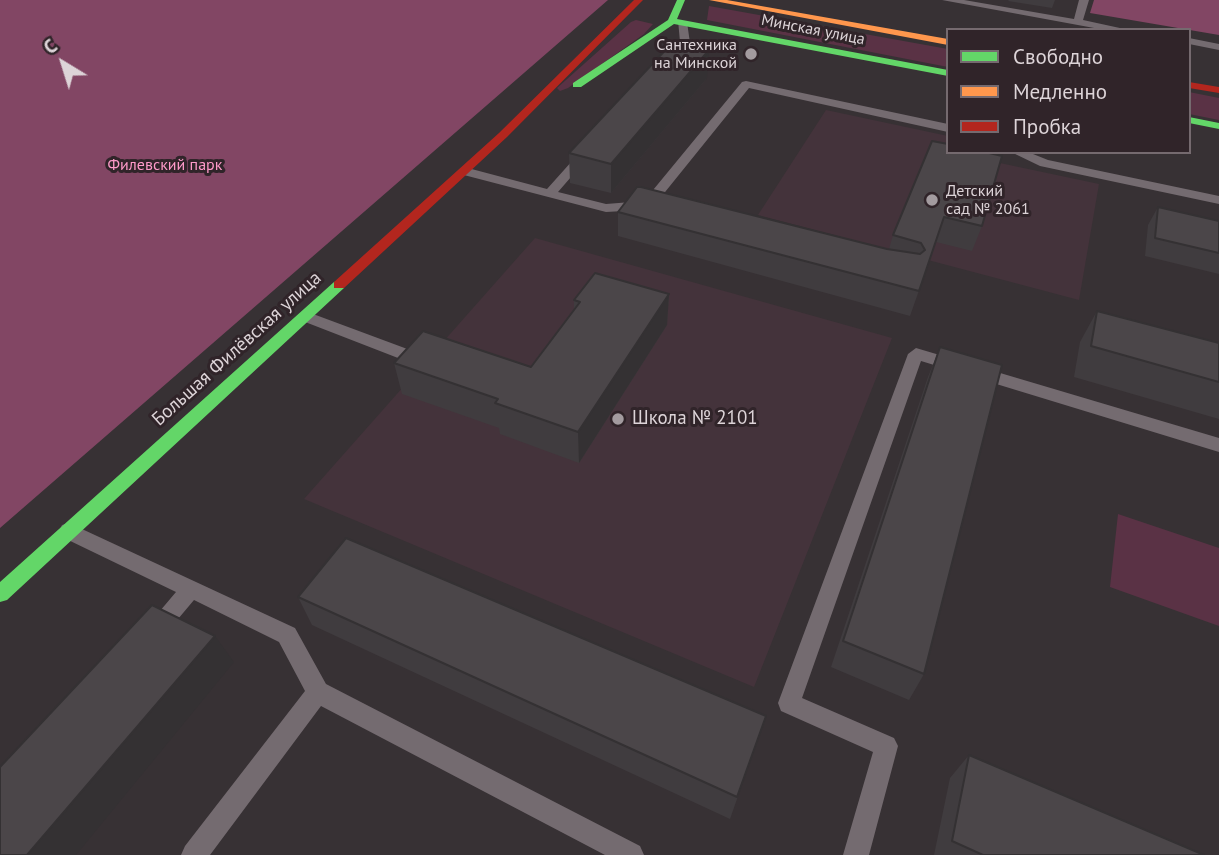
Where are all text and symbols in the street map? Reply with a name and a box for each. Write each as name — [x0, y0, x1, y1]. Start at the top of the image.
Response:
street label: Минская улица — [759, 11, 867, 49]
north arrow — [28, 28, 98, 98]
legend — [946, 28, 1191, 154]
text: С — [38, 34, 62, 59]
place label: Сантехника на Минской — [654, 35, 737, 73]
text: Свободно — [1013, 43, 1103, 70]
marker: Сантехника на Минской — [743, 46, 759, 62]
text: Медленно — [1013, 78, 1107, 105]
text: Пробка — [1013, 113, 1081, 140]
park label: Филевский парк — [108, 155, 222, 175]
place label: Детский сад № 2061 — [946, 181, 1030, 219]
marker: Детский сад № 2061 — [924, 192, 940, 208]
street label: Большая Филёвская улица — [148, 267, 326, 431]
place label: Школа № 2101 — [632, 408, 758, 430]
marker: Школа № 2101 — [610, 411, 626, 427]

